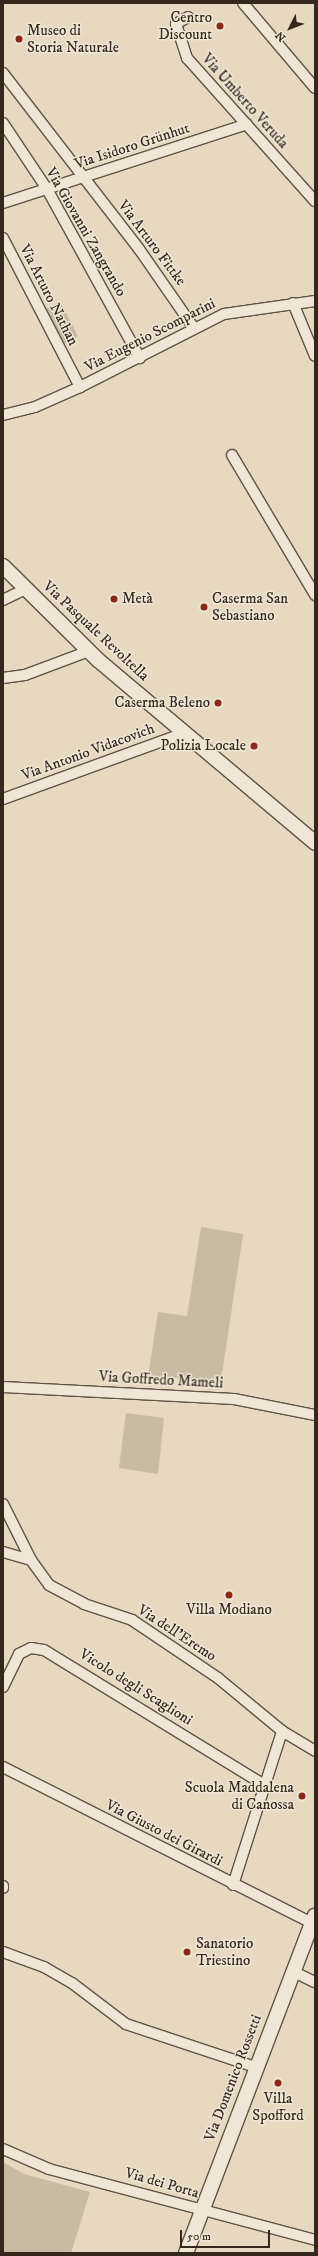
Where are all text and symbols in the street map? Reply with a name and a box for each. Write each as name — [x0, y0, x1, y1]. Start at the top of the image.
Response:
place label: Centro Discount — [158, 8, 212, 43]
north arrow — [270, 8, 310, 48]
place label: Museo di Storia Naturale — [27, 21, 119, 56]
marker: Centro Discount — [215, 21, 225, 31]
text: N — [273, 28, 289, 44]
marker: Museo di Storia Naturale — [14, 34, 24, 44]
street label: Via Umberto Veruda — [198, 50, 292, 152]
street label: Via Isidoro Grünhut — [72, 119, 192, 173]
street label: Via Giovanni Zangrando — [42, 164, 130, 300]
street label: Via Arturo Fittke — [114, 197, 190, 289]
street label: Via Arturo Nathan — [16, 241, 82, 349]
street label: Via Eugenio Scomparini — [82, 294, 218, 376]
street label: Via Pasquale Revoltella — [39, 577, 153, 685]
place label: Caserma San Sebastiano — [212, 589, 288, 624]
place label: Metà — [122, 590, 153, 608]
marker: Metà — [109, 594, 119, 604]
marker: Caserma San Sebastiano — [199, 602, 209, 612]
place label: Caserma Beleno — [115, 694, 210, 712]
marker: Caserma Beleno — [213, 698, 223, 708]
street label: Via Antonio Vidacovich — [19, 720, 157, 784]
place label: Polizia Locale — [160, 737, 246, 755]
marker: Polizia Locale — [249, 741, 259, 751]
street label: Via Goffredo Mameli — [98, 1368, 224, 1392]
marker: Villa Modiano — [224, 1590, 234, 1600]
street label: Via dell'Eremo — [134, 1601, 220, 1665]
place label: Villa Modiano — [186, 1601, 272, 1619]
street label: Vicolo degli Scaglioni — [76, 1645, 196, 1729]
place label: Scuola Maddalena di Canossa — [185, 1778, 294, 1813]
marker: Scuola Maddalena di Canossa — [297, 1791, 307, 1801]
street label: Via Giusto dei Girardi — [103, 1796, 225, 1870]
place label: Sanatorio Triestino — [196, 1934, 253, 1969]
marker: Sanatorio Triestino — [181, 1946, 193, 1958]
street label: Via Domenico Rossetti — [201, 2012, 265, 2144]
marker: Villa Spofford — [273, 2078, 283, 2088]
place label: Villa Spofford — [252, 2089, 304, 2124]
street label: Via dei Porta — [123, 2164, 201, 2202]
scale bar — [182, 2222, 272, 2248]
text: 50 m — [187, 2229, 211, 2244]

